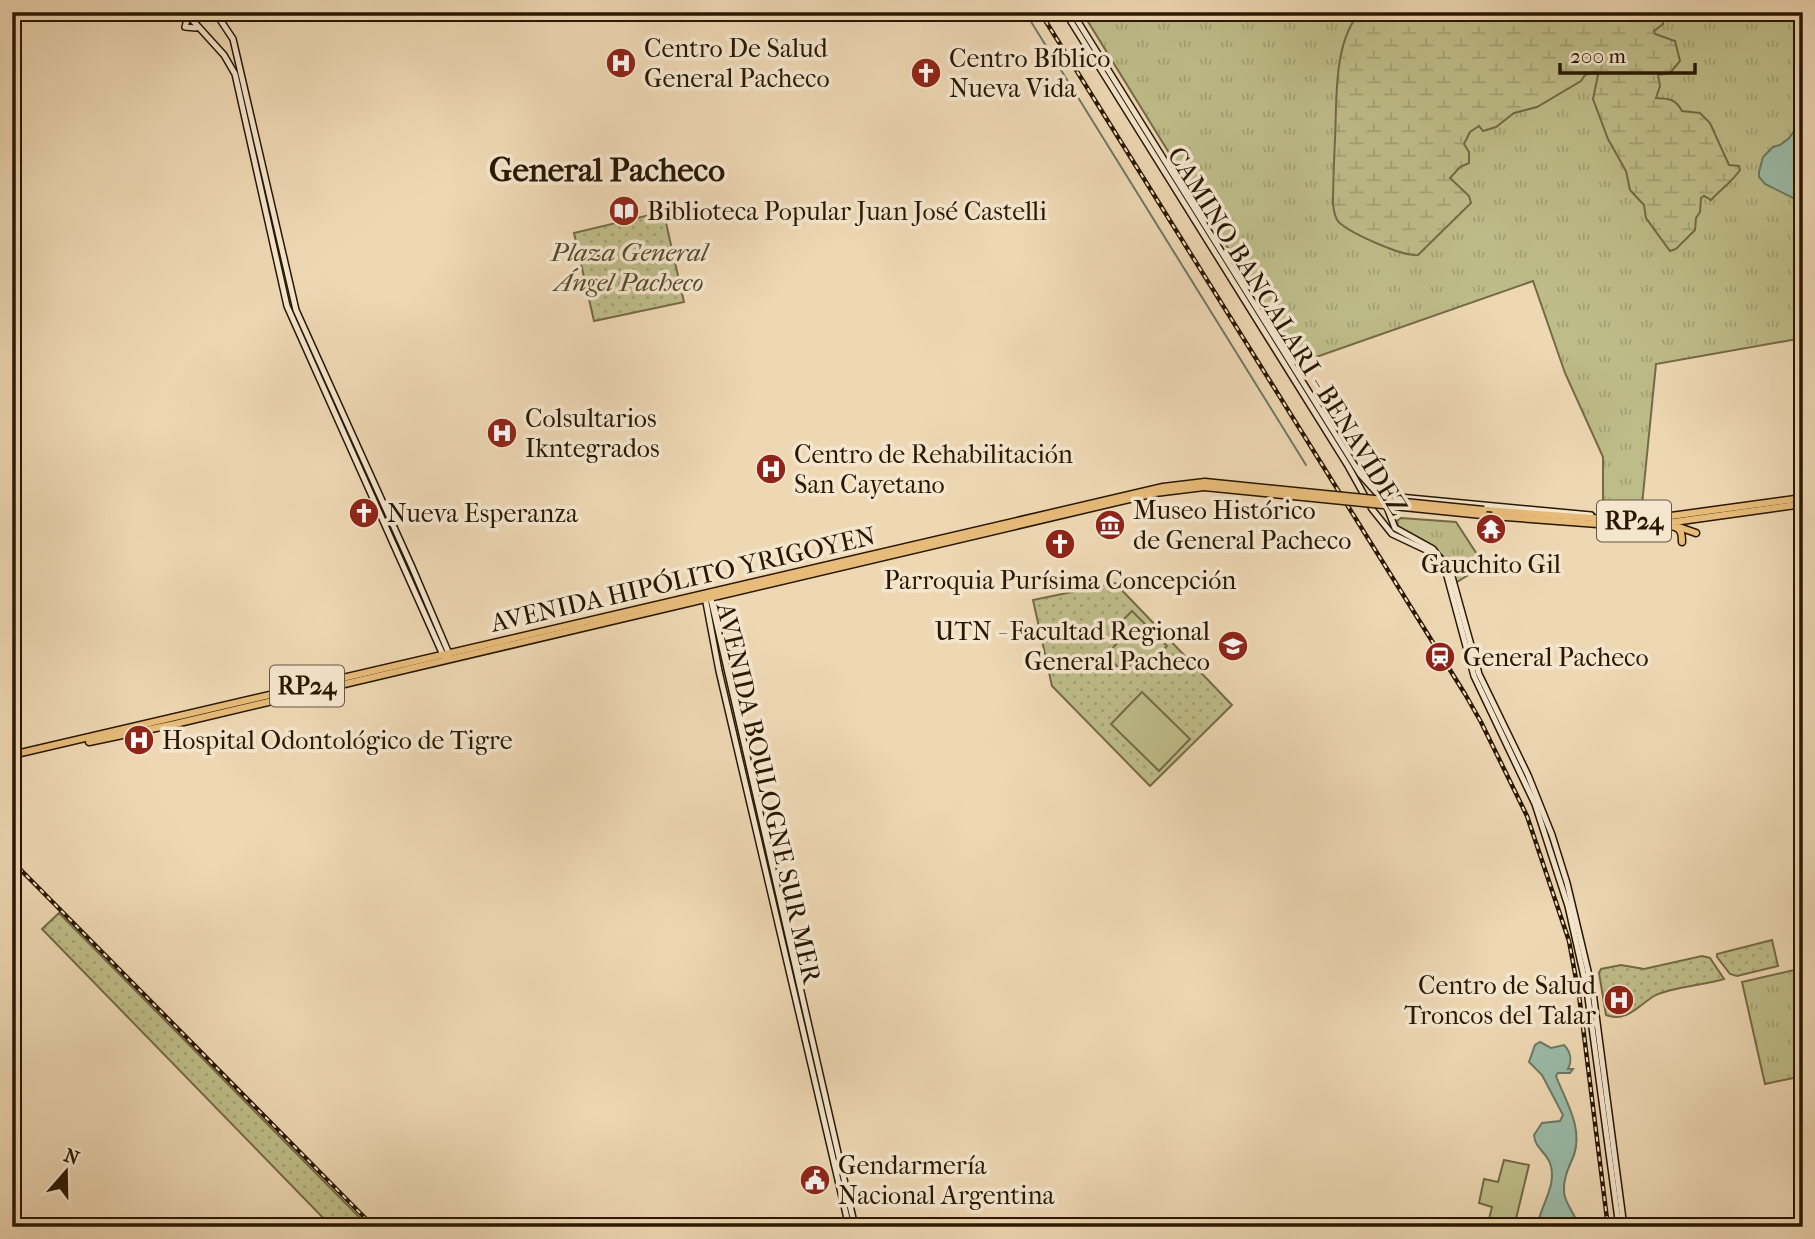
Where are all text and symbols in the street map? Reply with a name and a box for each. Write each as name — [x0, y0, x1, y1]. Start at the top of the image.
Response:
scale bar — [1560, 32, 1694, 76]
place label: Centro De Salud General Pacheco — [644, 33, 830, 94]
place label: Centro Bíblico Nueva Vida — [949, 43, 1110, 104]
text: 200 m — [1570, 44, 1626, 68]
hospital icon: Centro De Salud General Pacheco — [604, 46, 638, 80]
church icon: Centro Bíblico Nueva Vida — [909, 56, 943, 90]
street label: CAMINO BANCALARI - BENAVÍDEZ — [1161, 141, 1415, 521]
district label: General Pacheco — [489, 151, 725, 190]
library icon: Biblioteca Popular Juan José Castelli — [607, 194, 641, 228]
place label: Biblioteca Popular Juan José Castelli — [647, 196, 1047, 227]
park label: Plaza General Ángel Pacheco — [550, 237, 710, 298]
place label: Colsultarios Ikntegrados — [525, 403, 660, 464]
hospital icon: Colsultarios Ikntegrados — [485, 416, 519, 450]
place label: Centro de Rehabilitación San Cayetano — [794, 439, 1073, 500]
hospital icon: Centro de Rehabilitación San Cayetano — [754, 452, 788, 486]
place label: Museo Histórico de General Pacheco — [1133, 495, 1351, 556]
church icon: Nueva Esperanza — [347, 496, 381, 530]
place label: Nueva Esperanza — [387, 498, 579, 529]
road number: RP24 — [1597, 500, 1671, 542]
museum icon: Museo Histórico de General Pacheco — [1093, 508, 1127, 542]
temple icon: Gauchito Gil — [1474, 512, 1508, 546]
street label: AVENIDA HIPÓLITO YRIGOYEN — [486, 519, 879, 639]
church icon: Parroquia Purísima Concepción — [1043, 527, 1077, 561]
place label: Gauchito Gil — [1421, 549, 1561, 580]
place label: Parroquia Purísima Concepción — [884, 565, 1236, 596]
street label: AVENIDA BOULOGNE SUR MER — [709, 599, 828, 987]
place label: UTN - Facultad Regional General Pacheco — [935, 616, 1210, 677]
school or university icon: UTN - Facultad Regional General Pacheco — [1216, 629, 1250, 663]
station icon: General Pacheco — [1423, 640, 1457, 674]
place label: General Pacheco — [1463, 642, 1649, 673]
road number: RP24 — [270, 666, 344, 706]
hospital icon: Hospital Odontológico de Tigre — [122, 723, 156, 757]
place label: Hospital Odontológico de Tigre — [162, 725, 513, 756]
place label: Centro de Salud Troncos del Talar — [1404, 970, 1597, 1031]
hospital icon: Centro de Salud Troncos del Talar — [1602, 983, 1636, 1017]
north arrow — [32, 1138, 102, 1208]
text: N — [61, 1144, 83, 1170]
place label: Gendarmería Nacional Argentina — [838, 1150, 1056, 1211]
public building icon: Gendarmería Nacional Argentina — [798, 1163, 832, 1197]

